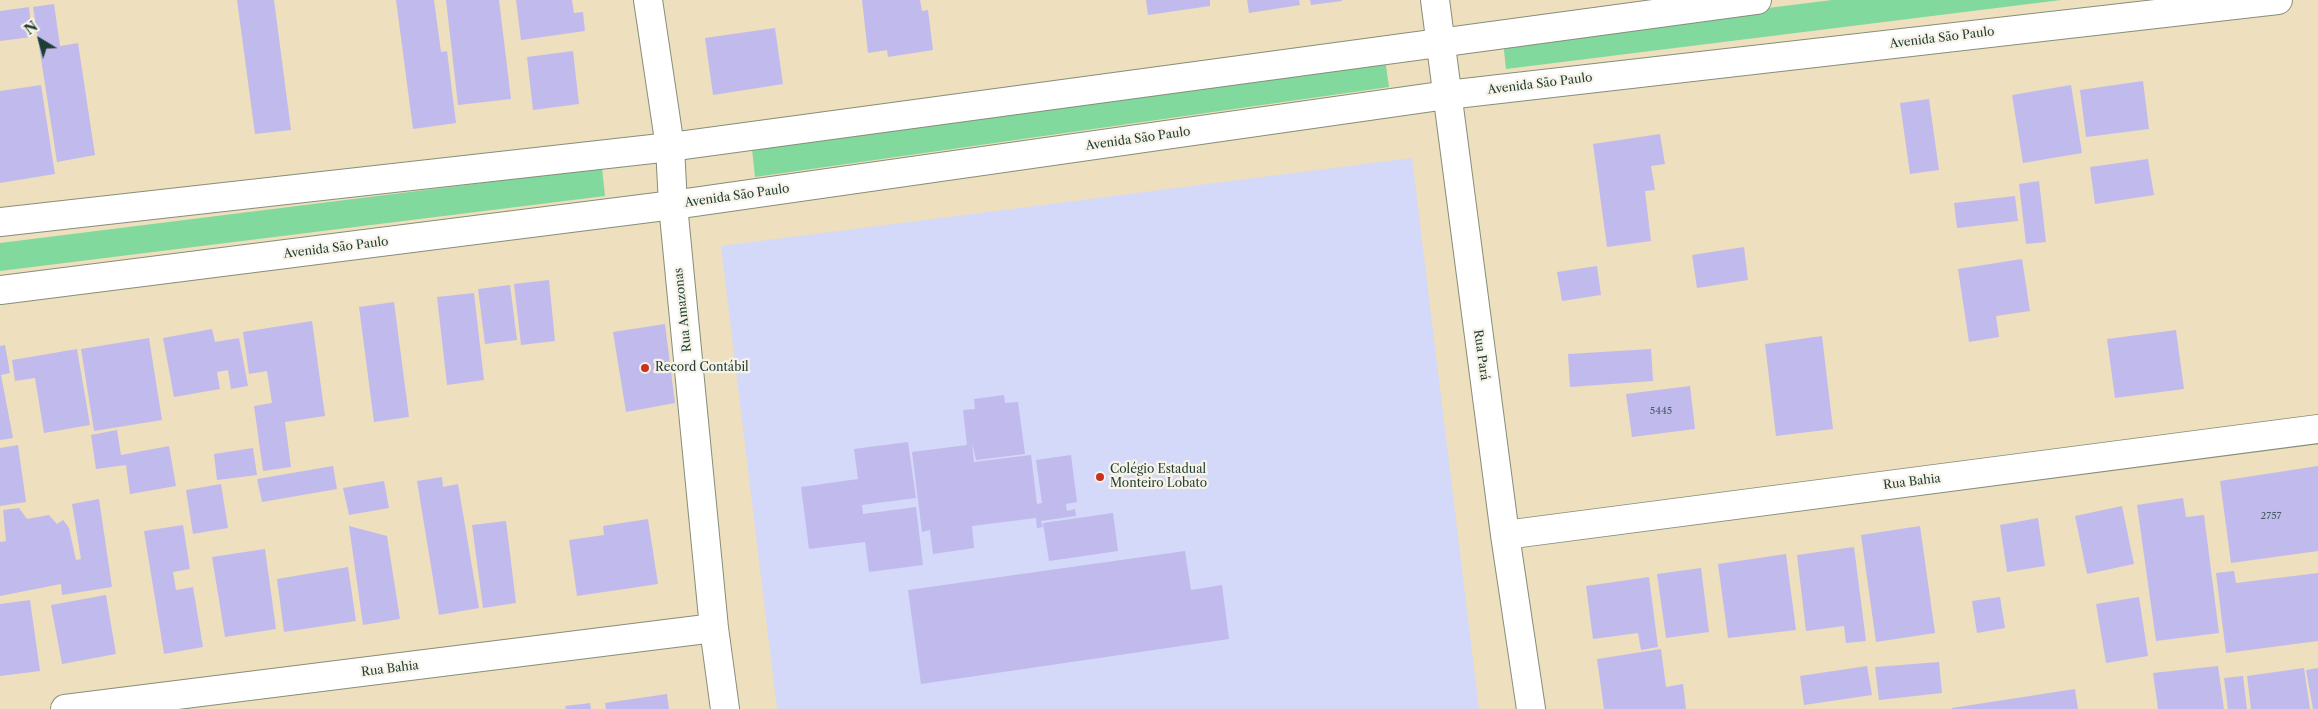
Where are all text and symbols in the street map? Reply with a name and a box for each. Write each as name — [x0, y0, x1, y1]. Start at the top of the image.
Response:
north arrow — [15, 15, 65, 65]
text: N — [21, 17, 41, 39]
street label: Avenida São Paulo — [1889, 24, 1995, 52]
street label: Avenida São Paulo — [1487, 70, 1593, 98]
street label: Avenida São Paulo — [1085, 125, 1191, 153]
street label: Avenida São Paulo — [684, 182, 790, 210]
street label: Avenida São Paulo — [283, 234, 389, 262]
street label: Rua Amazonas — [671, 267, 695, 353]
street label: Rua Pará — [1470, 329, 1492, 381]
place label: Record Contábil — [655, 361, 749, 375]
marker: Record Contábil — [639, 362, 651, 374]
house number: 5445 — [1650, 405, 1672, 417]
place label: Colégio Estadual Monteiro Lobato — [1110, 463, 1207, 491]
marker: Colégio Estadual Monteiro Lobato — [1094, 471, 1106, 483]
street label: Rua Bahia — [1882, 471, 1942, 493]
house number: 2757 — [2260, 510, 2282, 522]
street label: Rua Bahia — [360, 658, 420, 680]

